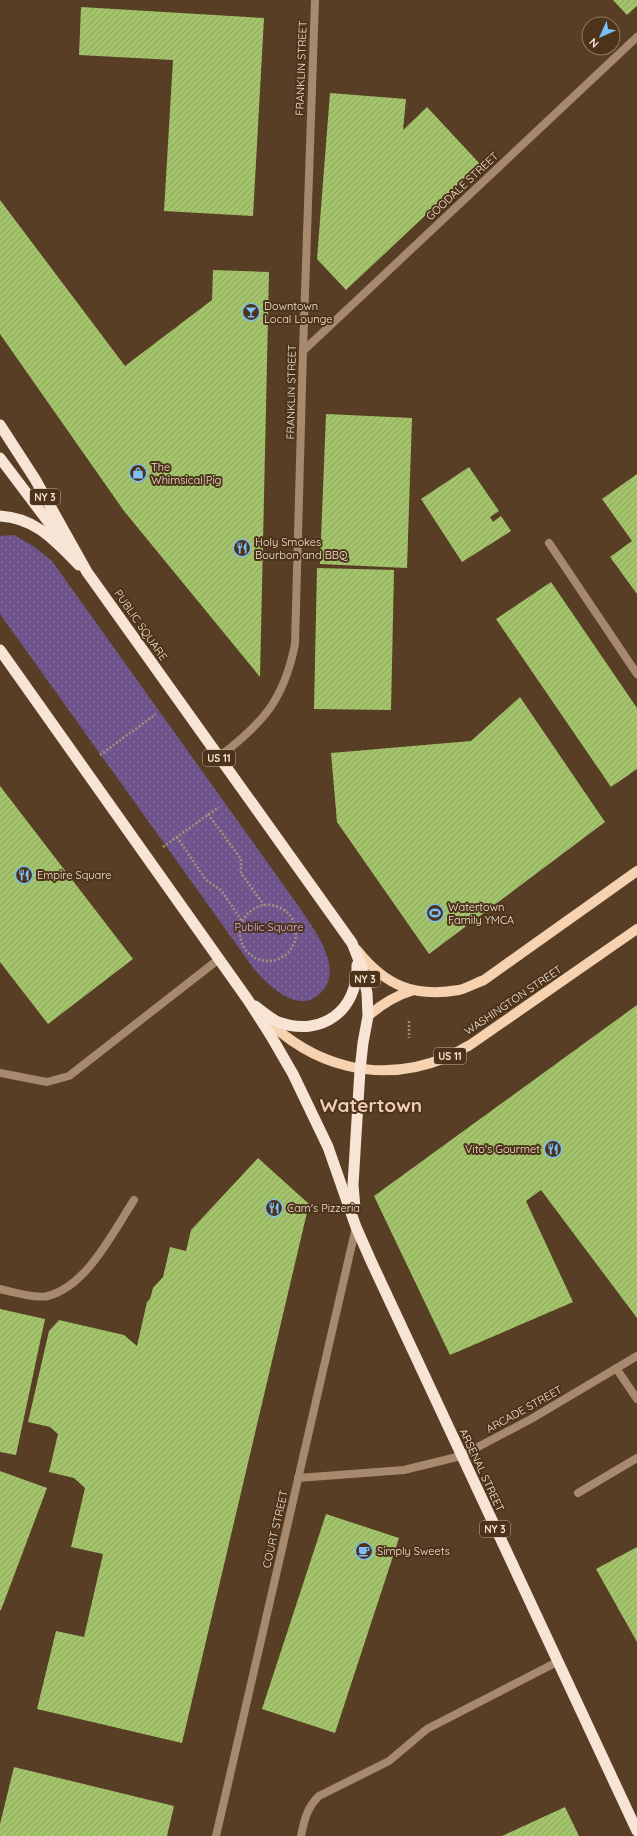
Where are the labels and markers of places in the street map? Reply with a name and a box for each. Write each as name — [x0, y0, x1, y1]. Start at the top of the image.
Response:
place label: Downtown Local Lounge — [264, 299, 332, 326]
bar icon: Downtown Local Lounge — [241, 302, 261, 322]
place label: The Whimsical Pig — [151, 460, 221, 487]
shop icon: The Whimsical Pig — [128, 463, 148, 483]
place label: Holy Smokes Bourbon and BBQ — [255, 535, 348, 562]
restaurant icon: Holy Smokes Bourbon and BBQ — [232, 538, 252, 558]
restaurant icon: Empire Square — [14, 865, 34, 885]
place label: Empire Square — [37, 868, 112, 882]
place label: Watertown Family YMCA — [448, 900, 514, 927]
sports icon: Watertown Family YMCA — [425, 903, 445, 923]
restaurant icon: Vito's Gourmet — [543, 1139, 563, 1159]
place label: Vito's Gourmet — [465, 1142, 540, 1156]
restaurant icon: Cam's Pizzeria — [264, 1198, 284, 1218]
place label: Cam's Pizzeria — [287, 1201, 360, 1215]
cafe icon: Simply Sweets — [354, 1541, 374, 1561]
place label: Simply Sweets — [377, 1544, 450, 1558]

